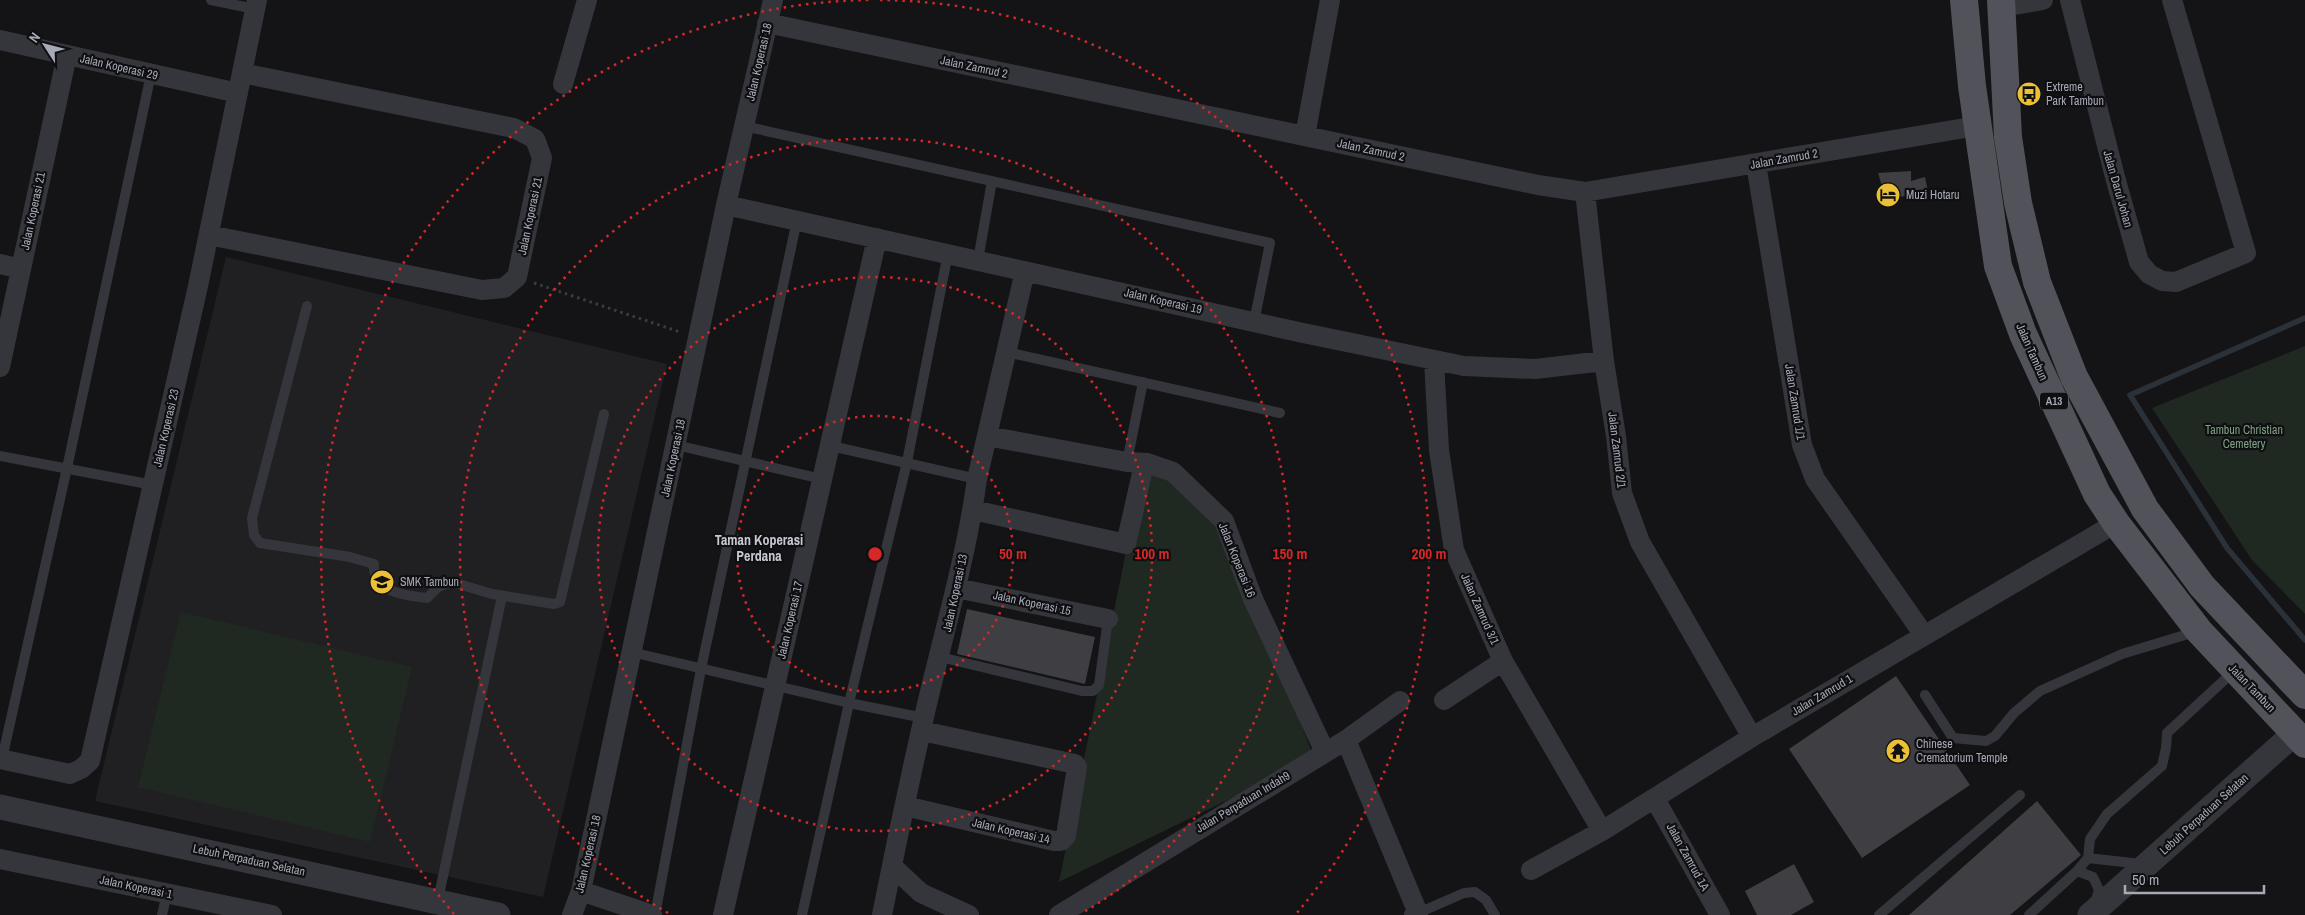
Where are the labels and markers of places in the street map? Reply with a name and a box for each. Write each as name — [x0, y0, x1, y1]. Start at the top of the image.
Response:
place label: Extreme Park Tambun — [2046, 79, 2104, 109]
bus stop icon: Extreme Park Tambun — [2016, 81, 2042, 107]
hotel icon: Muzi Hotaru — [1875, 182, 1901, 208]
place label: Muzi Hotaru — [1906, 187, 1960, 203]
centre of rings — [866, 545, 884, 563]
school or university icon: SMK Tambun — [369, 569, 395, 595]
place label: SMK Tambun — [400, 574, 459, 590]
place label: Chinese Crematorium Temple — [1916, 736, 2008, 766]
temple icon: Chinese Crematorium Temple — [1885, 738, 1911, 764]

